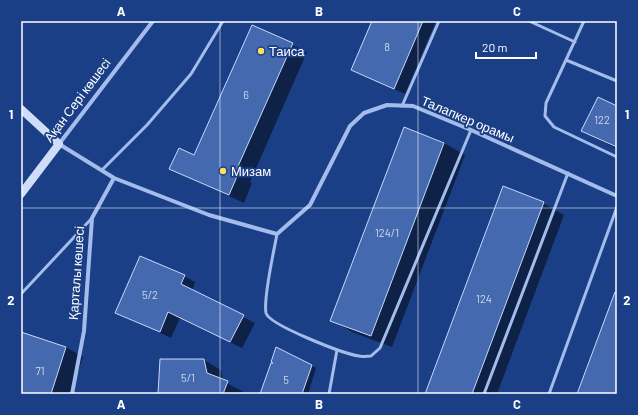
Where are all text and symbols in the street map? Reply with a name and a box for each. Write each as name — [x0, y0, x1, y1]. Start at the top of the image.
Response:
text: A — [117, 3, 126, 19]
text: B — [315, 3, 323, 19]
text: C — [513, 3, 521, 19]
scale bar — [476, 34, 536, 60]
house number: 8 — [384, 40, 390, 53]
text: 20 m — [482, 40, 508, 54]
place label: Таиса — [269, 43, 305, 59]
marker: Таиса — [256, 46, 266, 56]
street label: Ақан Сері көшесі — [40, 55, 114, 145]
house number: 6 — [243, 88, 249, 101]
street label: Талапкер орамы — [419, 92, 517, 146]
text: 1 — [9, 106, 13, 122]
text: 1 — [625, 106, 629, 122]
house number: 122 — [594, 113, 610, 126]
place label: Мизам — [231, 163, 271, 179]
marker: Мизам — [218, 166, 228, 176]
street label: Қарталы көшесі — [65, 225, 87, 321]
house number: 124/1 — [375, 226, 399, 239]
house number: 5/2 — [142, 288, 158, 301]
text: 2 — [7, 292, 15, 308]
house number: 124 — [476, 292, 492, 305]
text: 2 — [623, 292, 631, 308]
house number: 71 — [35, 364, 45, 377]
house number: 5/1 — [181, 371, 195, 384]
house number: 5 — [283, 373, 289, 386]
text: A — [117, 396, 126, 412]
text: B — [315, 396, 323, 412]
text: C — [513, 396, 521, 412]

